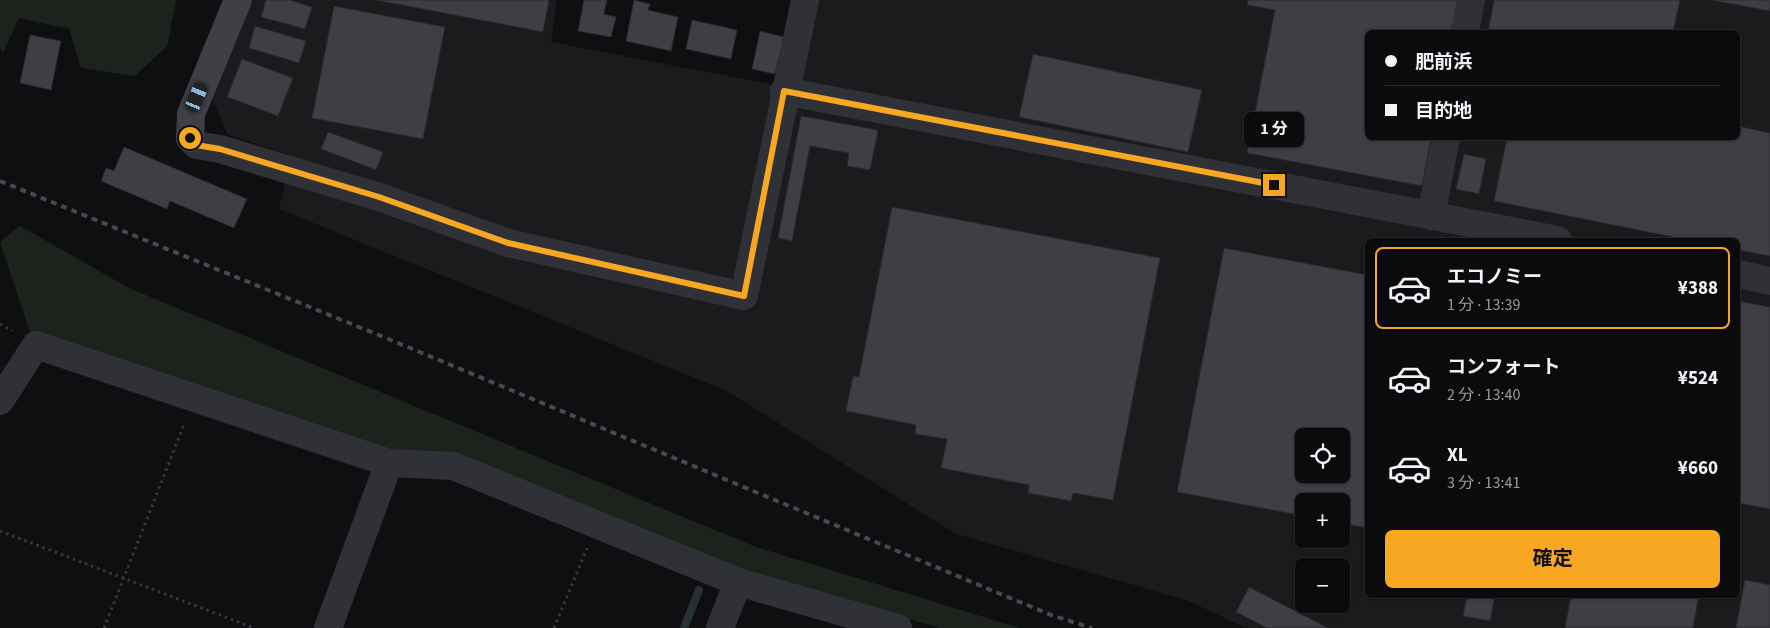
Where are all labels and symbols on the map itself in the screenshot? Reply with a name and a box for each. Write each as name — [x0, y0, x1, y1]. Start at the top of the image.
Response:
car — [184, 80, 209, 114]
callout: 1 分 — [1244, 112, 1304, 148]
route start — [179, 127, 201, 149]
route end — [1263, 174, 1285, 196]

